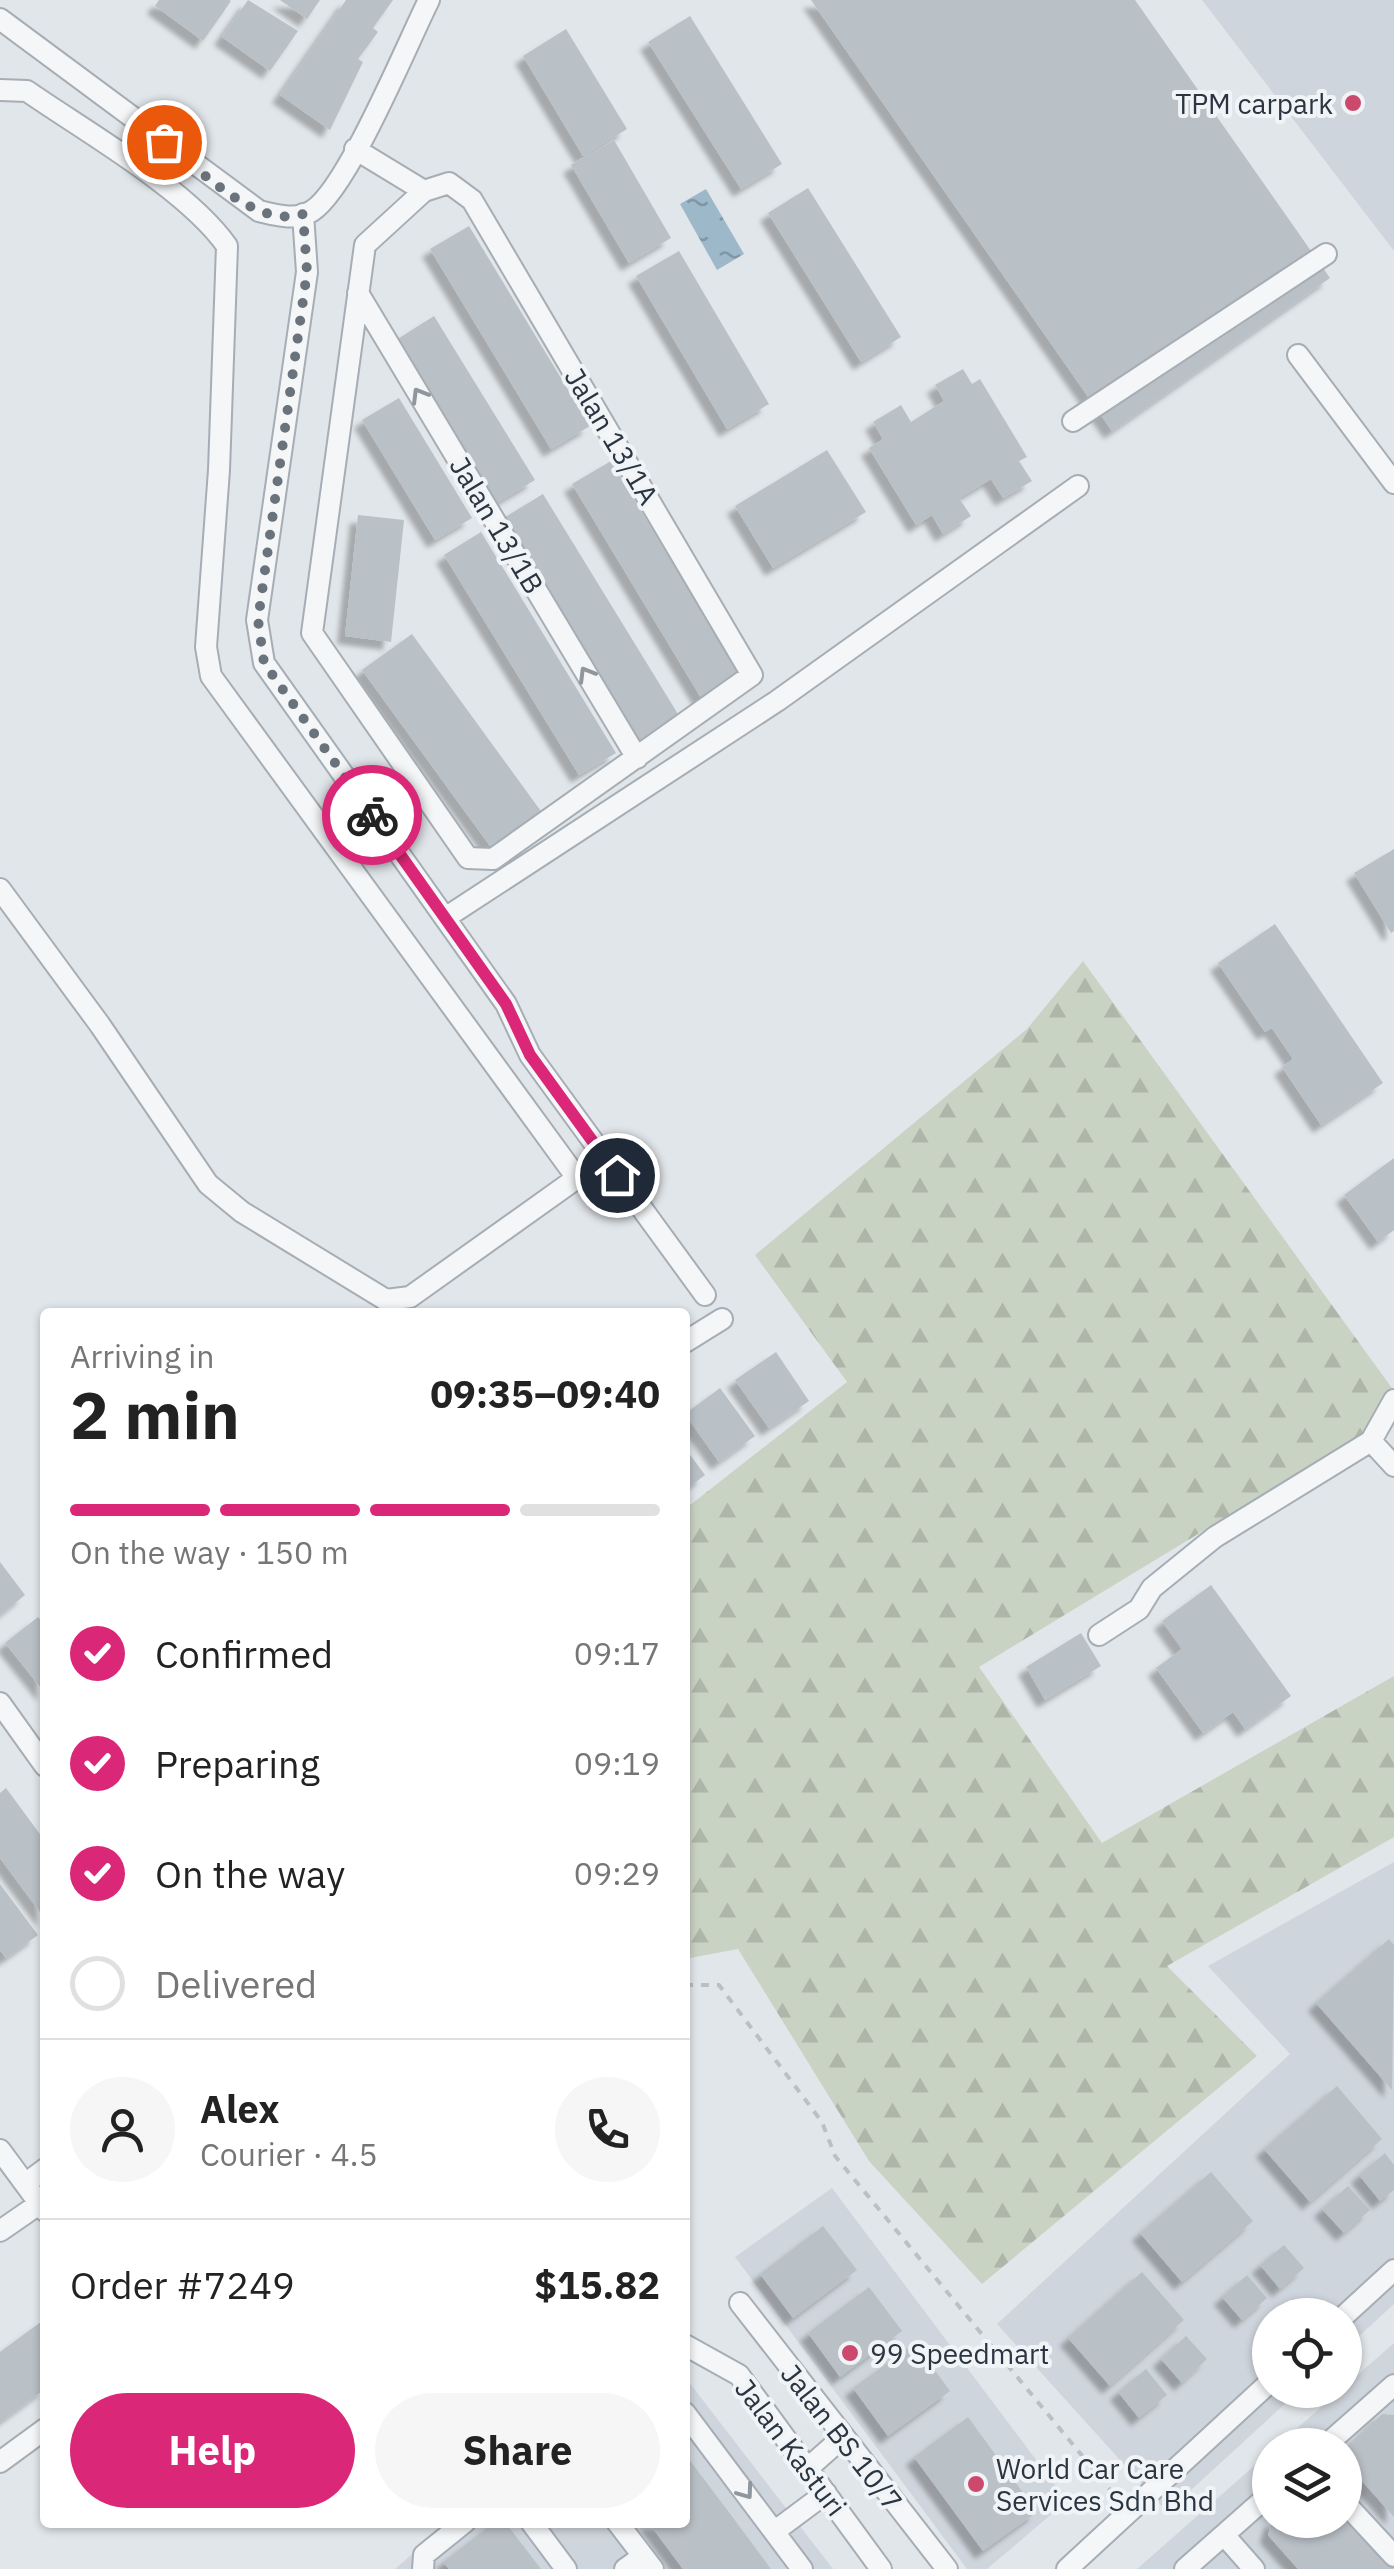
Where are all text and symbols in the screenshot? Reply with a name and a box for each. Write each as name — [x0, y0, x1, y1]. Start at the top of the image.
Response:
place label: TPM carpark — [1175, 85, 1333, 122]
marker: TPM carpark — [1342, 92, 1364, 114]
pin — [122, 100, 207, 185]
icon: bag — [137, 115, 192, 170]
street label: Jalan 13/1A — [557, 361, 667, 511]
one-way arrow — [412, 388, 431, 406]
street label: Jalan 13/1B — [442, 450, 552, 600]
one-way arrow — [579, 667, 598, 685]
courier — [322, 765, 422, 865]
icon: bike — [345, 788, 400, 843]
pin — [575, 1133, 660, 1218]
icon: home — [590, 1148, 645, 1203]
text: Arriving in — [70, 1335, 215, 1377]
text: 09:35–09:40 — [430, 1369, 660, 1418]
text: 2 min — [70, 1372, 240, 1457]
text: On the way · 150 m — [70, 1531, 349, 1573]
icon: check — [70, 1626, 125, 1681]
text: Confirmed — [155, 1629, 333, 1678]
text: 09:17 — [574, 1632, 660, 1674]
icon: check — [70, 1736, 125, 1791]
text: Preparing — [155, 1739, 320, 1788]
text: 09:19 — [574, 1742, 660, 1784]
icon: check — [70, 1846, 125, 1901]
text: On the way — [155, 1849, 345, 1898]
text: 09:29 — [574, 1852, 660, 1894]
text: Delivered — [155, 1959, 317, 2008]
button: person — [70, 2077, 175, 2182]
button: phone — [555, 2077, 660, 2182]
text: Alex — [200, 2084, 280, 2133]
text: Courier · 4.5 — [200, 2133, 378, 2175]
text: Order #7249 — [70, 2260, 295, 2309]
text: $15.82 — [534, 2260, 660, 2309]
map controls — [1252, 2298, 1362, 2538]
button: locate — [1252, 2298, 1362, 2408]
place label: 99 Speedmart — [870, 2335, 1049, 2372]
marker: 99 Speedmart — [839, 2342, 861, 2364]
street label: Jalan BS 10/7 — [773, 2356, 911, 2518]
street label: Jalan Kasturi — [727, 2371, 855, 2523]
button: Help — [70, 2393, 355, 2508]
button: Share — [375, 2393, 660, 2508]
button: layers — [1252, 2428, 1362, 2538]
place label: World Car Care Services Sdn Bhd — [996, 2450, 1214, 2519]
marker: World Car Care Services Sdn Bhd — [965, 2473, 987, 2495]
one-way arrow — [733, 2480, 752, 2499]

